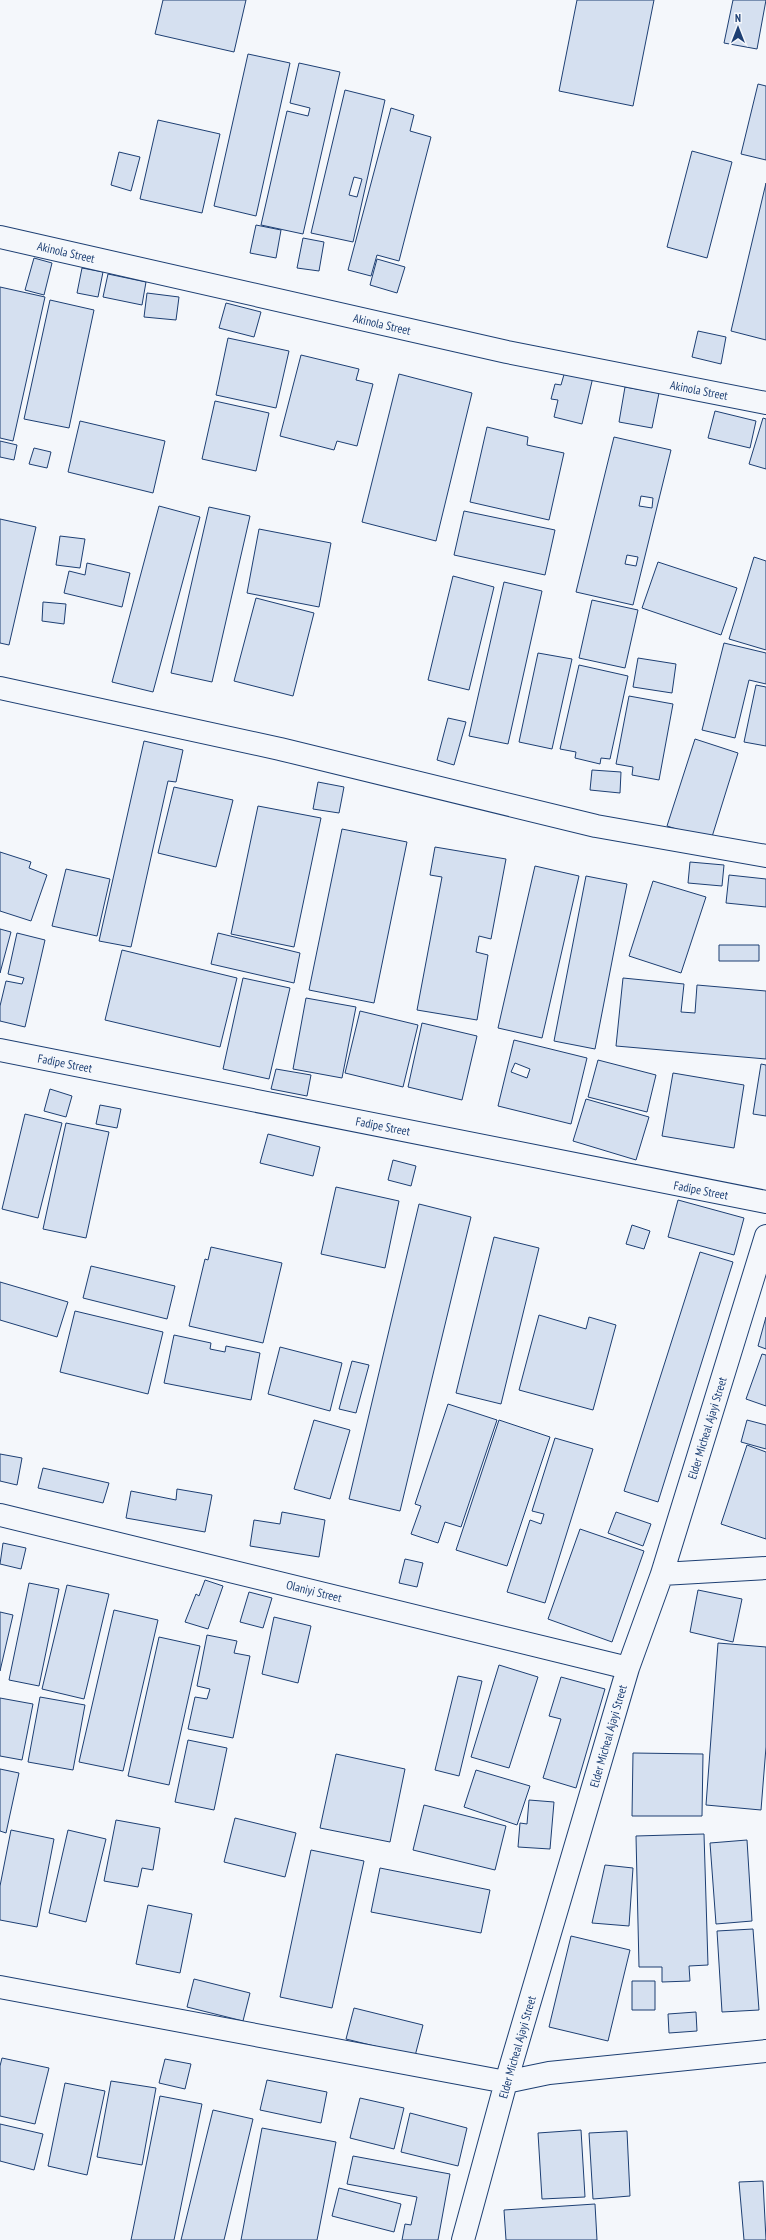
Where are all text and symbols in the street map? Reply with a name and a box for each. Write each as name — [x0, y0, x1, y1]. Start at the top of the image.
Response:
north arrow — [718, 8, 758, 48]
text: N — [735, 11, 741, 25]
street label: Akinola Street — [36, 238, 97, 266]
street label: Akinola Street — [352, 310, 413, 338]
street label: Akinola Street — [669, 377, 730, 403]
street label: Fadipe Street — [37, 1050, 94, 1076]
street label: Fadipe Street — [355, 1113, 412, 1139]
street label: Fadipe Street — [673, 1177, 730, 1203]
street label: Elder Micheal Ajayi Street — [684, 1374, 730, 1481]
street label: Olaniyi Street — [285, 1577, 344, 1605]
street label: Elder Micheal Ajayi Street — [586, 1682, 630, 1789]
street label: Elder Micheal Ajayi Street — [495, 1993, 539, 2100]

